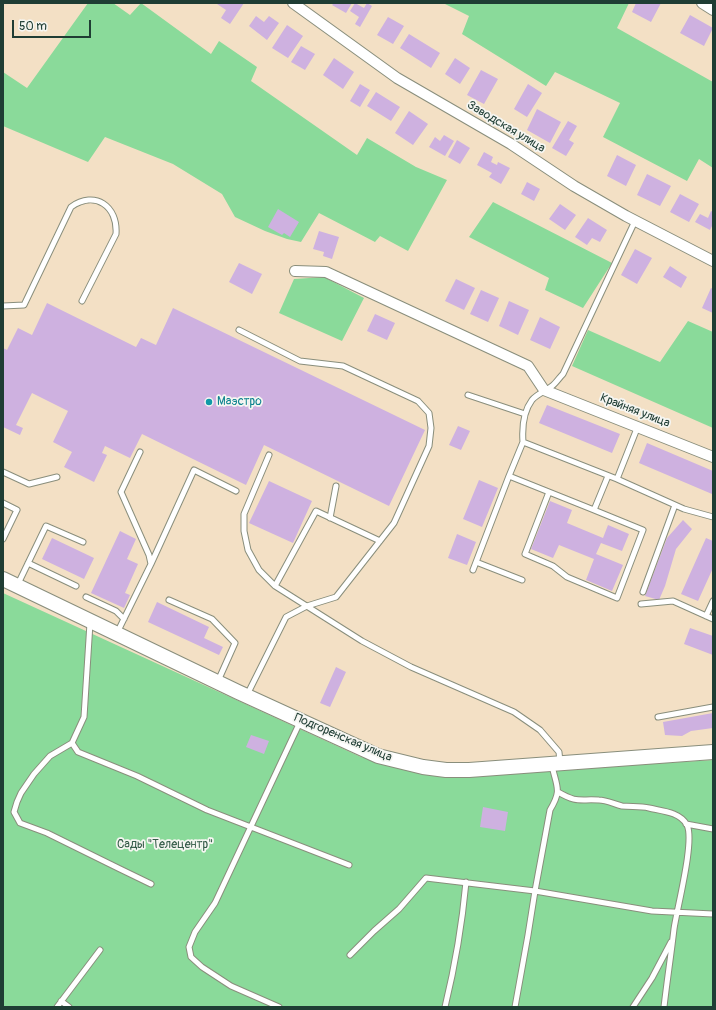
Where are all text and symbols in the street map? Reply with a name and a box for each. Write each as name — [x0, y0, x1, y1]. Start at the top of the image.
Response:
scale bar — [14, 12, 93, 38]
text: 50 m — [19, 19, 47, 34]
street label: Заводская улица — [464, 98, 548, 156]
street label: Крайняя улица — [598, 391, 672, 431]
place label: Маэстро — [217, 395, 262, 409]
marker: Маэстро — [204, 397, 214, 407]
street label: Подгоренская улица — [292, 711, 394, 765]
park label: Сады "Телецентр" — [117, 838, 213, 852]

